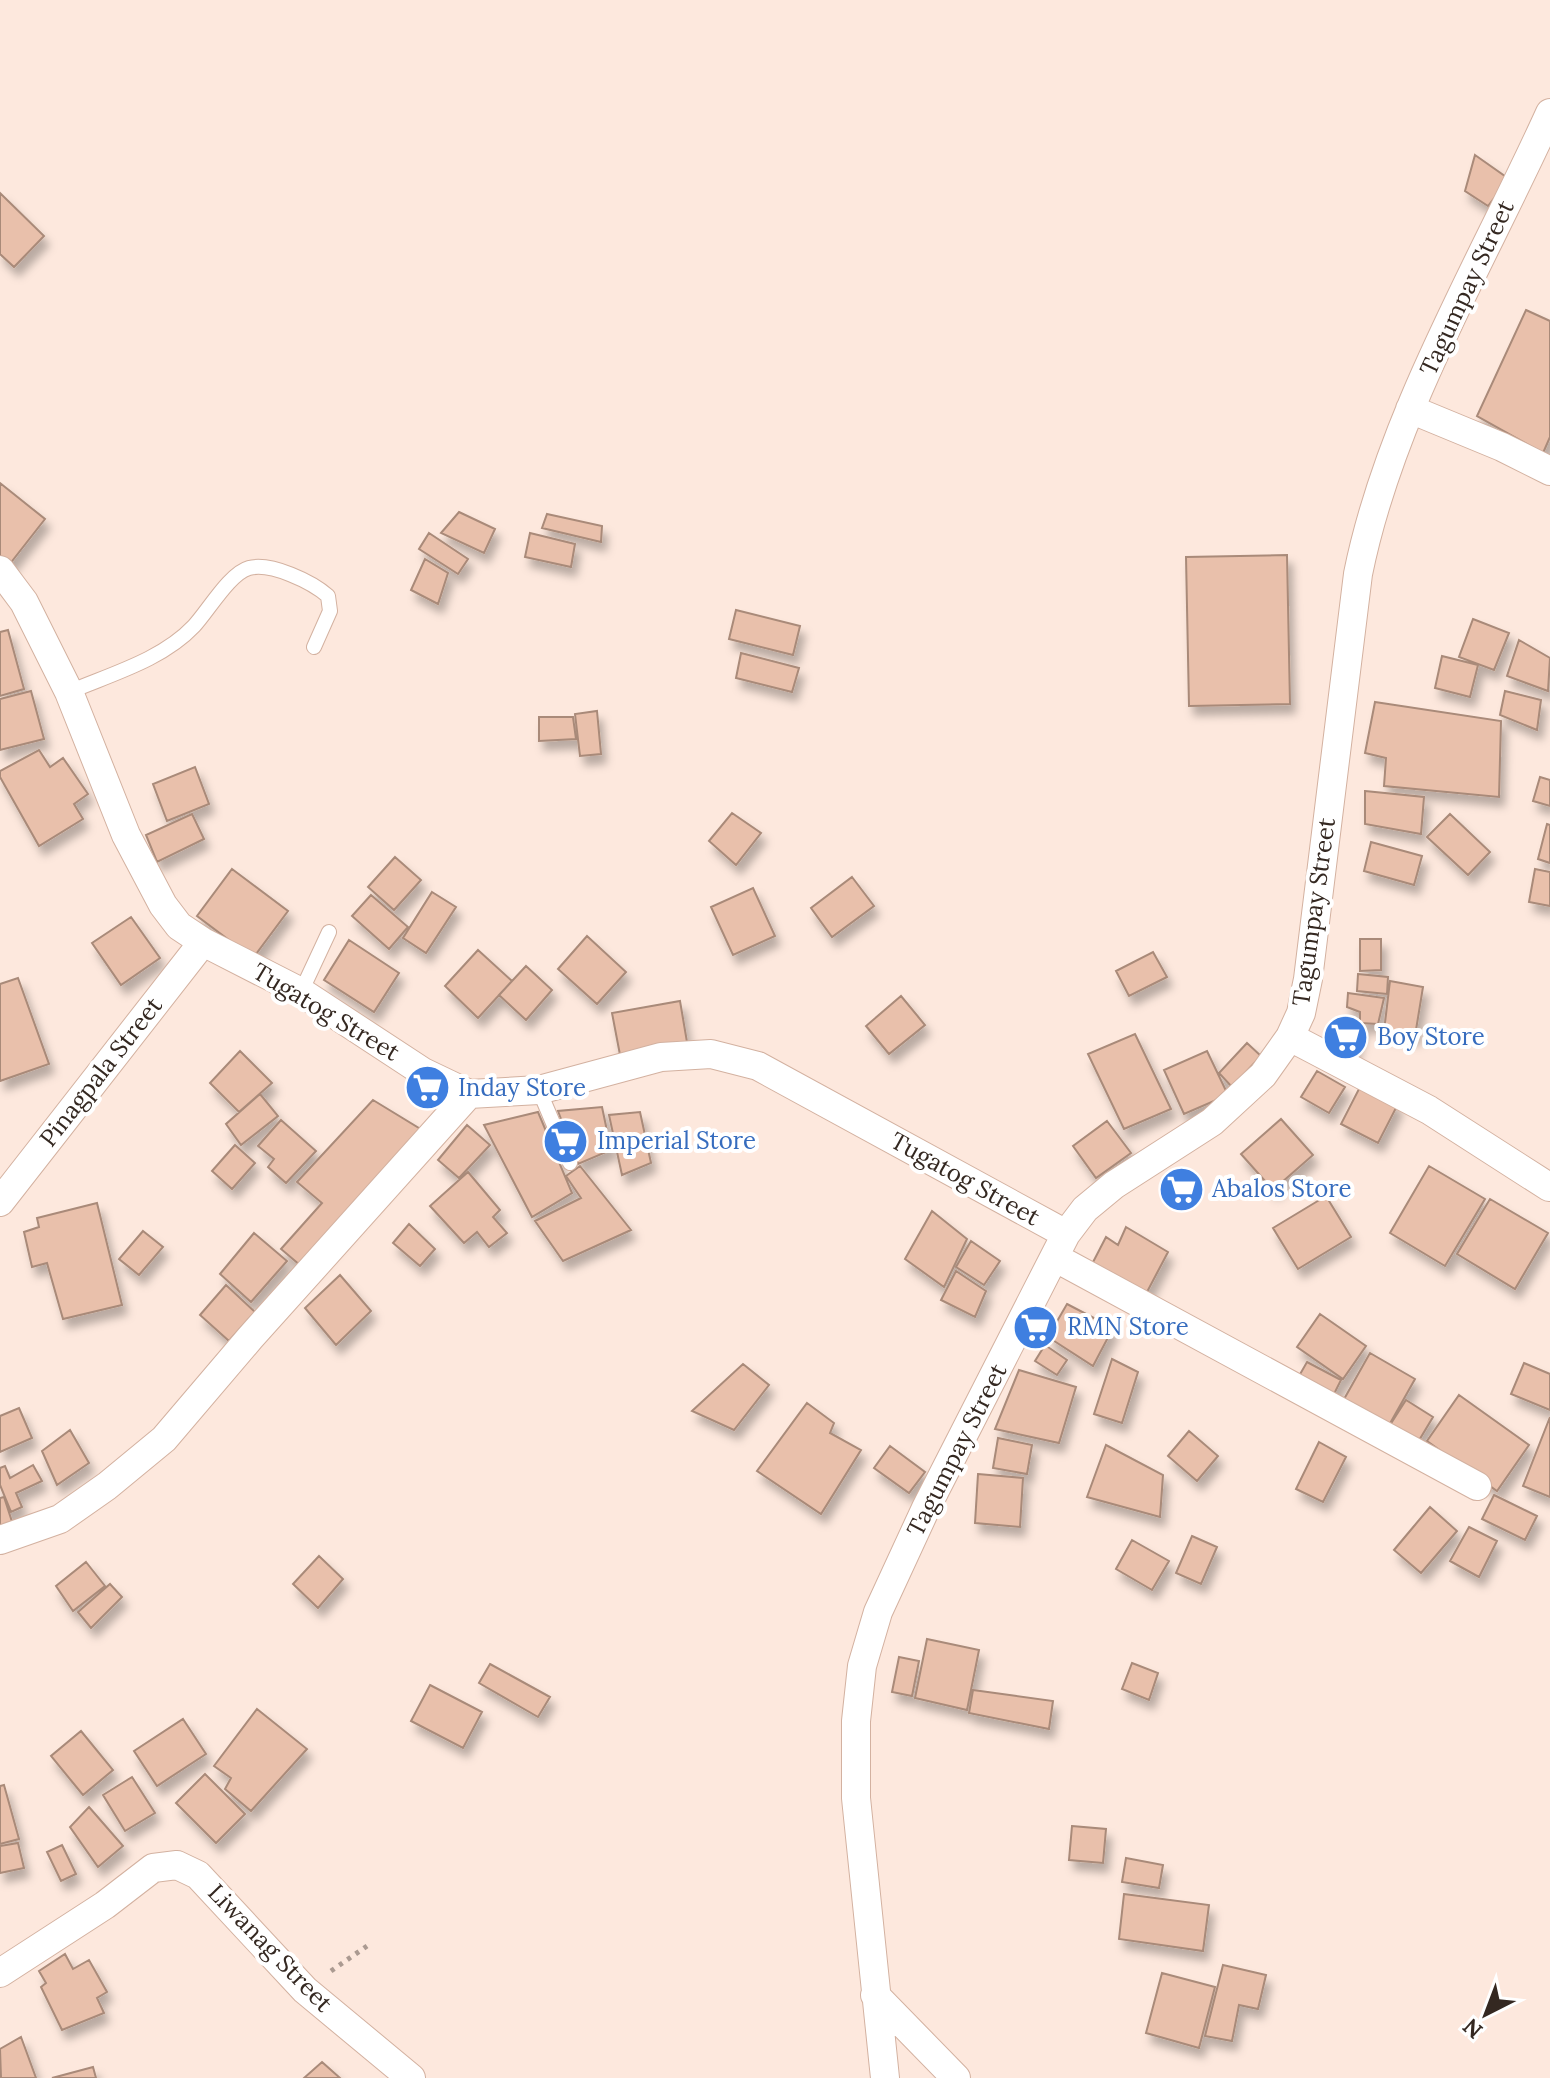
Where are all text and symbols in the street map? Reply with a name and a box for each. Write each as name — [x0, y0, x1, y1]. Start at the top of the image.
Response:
street label: Tagumpay Street — [1412, 195, 1521, 380]
street label: Tagumpay Street — [1285, 815, 1342, 1008]
street label: Tugatog Street — [247, 956, 406, 1068]
street label: Pinagpala Street — [32, 990, 169, 1153]
supermarket icon: Boy Store — [1322, 1013, 1370, 1061]
place label: Boy Store — [1377, 1021, 1485, 1052]
supermarket icon: Inday Store — [403, 1064, 451, 1112]
place label: Inday Store — [458, 1072, 586, 1103]
supermarket icon: Imperial Store — [542, 1117, 590, 1165]
place label: Imperial Store — [597, 1125, 756, 1156]
street label: Tugatog Street — [885, 1125, 1046, 1233]
supermarket icon: Abalos Store — [1157, 1165, 1205, 1213]
place label: Abalos Store — [1211, 1173, 1351, 1204]
supermarket icon: RMN Store — [1012, 1303, 1060, 1351]
place label: RMN Store — [1067, 1311, 1189, 1342]
street label: Tagumpay Street — [900, 1358, 1014, 1541]
street label: Liwanag Street — [201, 1877, 340, 2019]
north arrow — [1446, 1974, 1526, 2054]
text: N — [1457, 2013, 1488, 2045]

